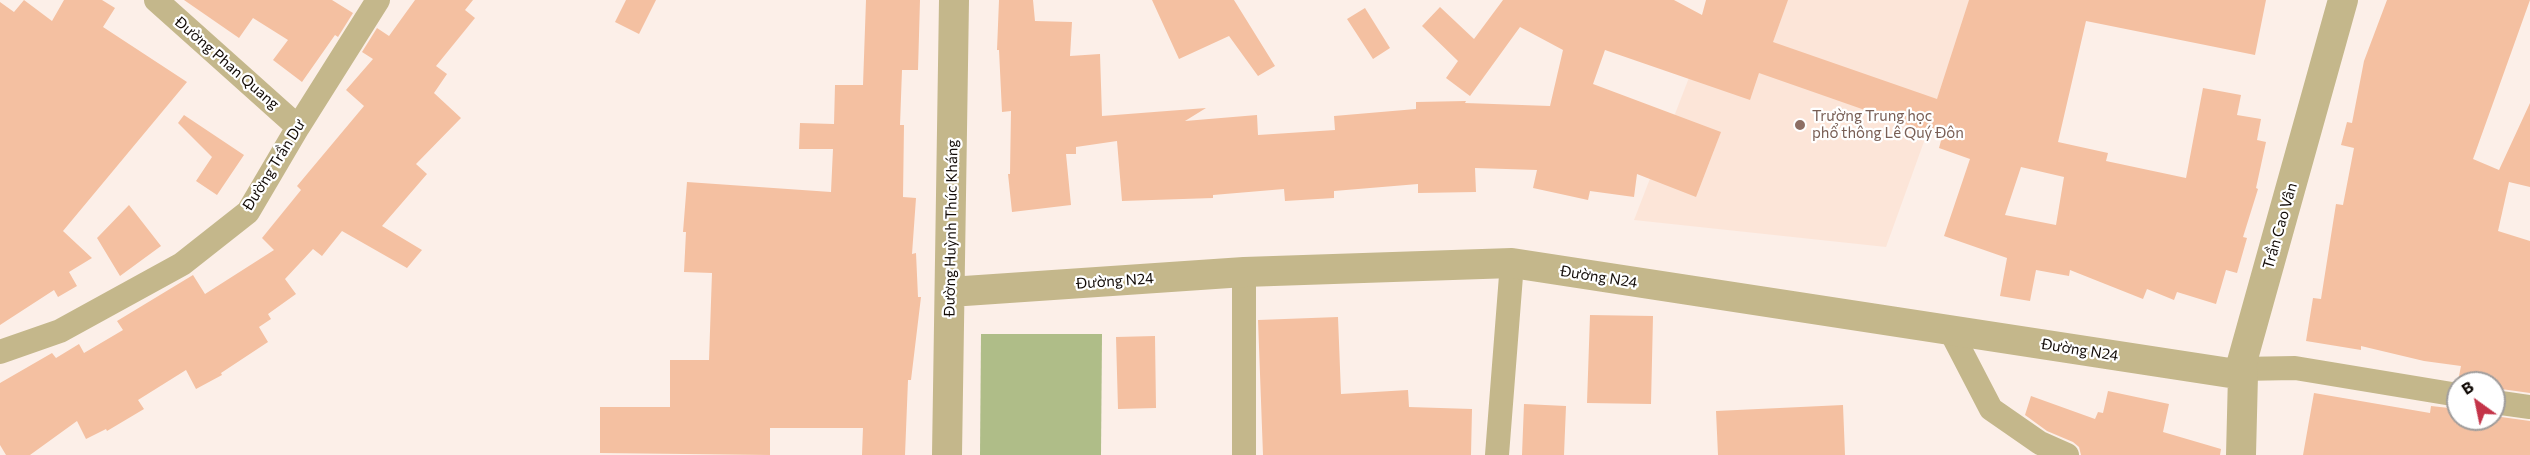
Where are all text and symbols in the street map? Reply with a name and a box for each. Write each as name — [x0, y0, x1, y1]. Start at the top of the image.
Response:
street label: Đường Phan Quang — [171, 13, 283, 113]
place label: Trường Trung học phổ thông Lê Quý Đôn — [1812, 107, 1964, 142]
street label: Đường Trần Dư — [239, 116, 309, 214]
marker: Trường Trung học phổ thông Lê Quý Đôn — [1793, 118, 1807, 132]
street label: Đường Huỳnh Thúc Kháng — [940, 139, 962, 317]
street label: Trần Cao Vân — [2259, 181, 2301, 271]
street label: Đường N24 — [1559, 262, 1639, 292]
street label: Đường N24 — [1075, 269, 1155, 293]
street label: Đường N24 — [2040, 335, 2120, 365]
north arrow — [2446, 371, 2506, 431]
text: B — [2457, 376, 2477, 398]

